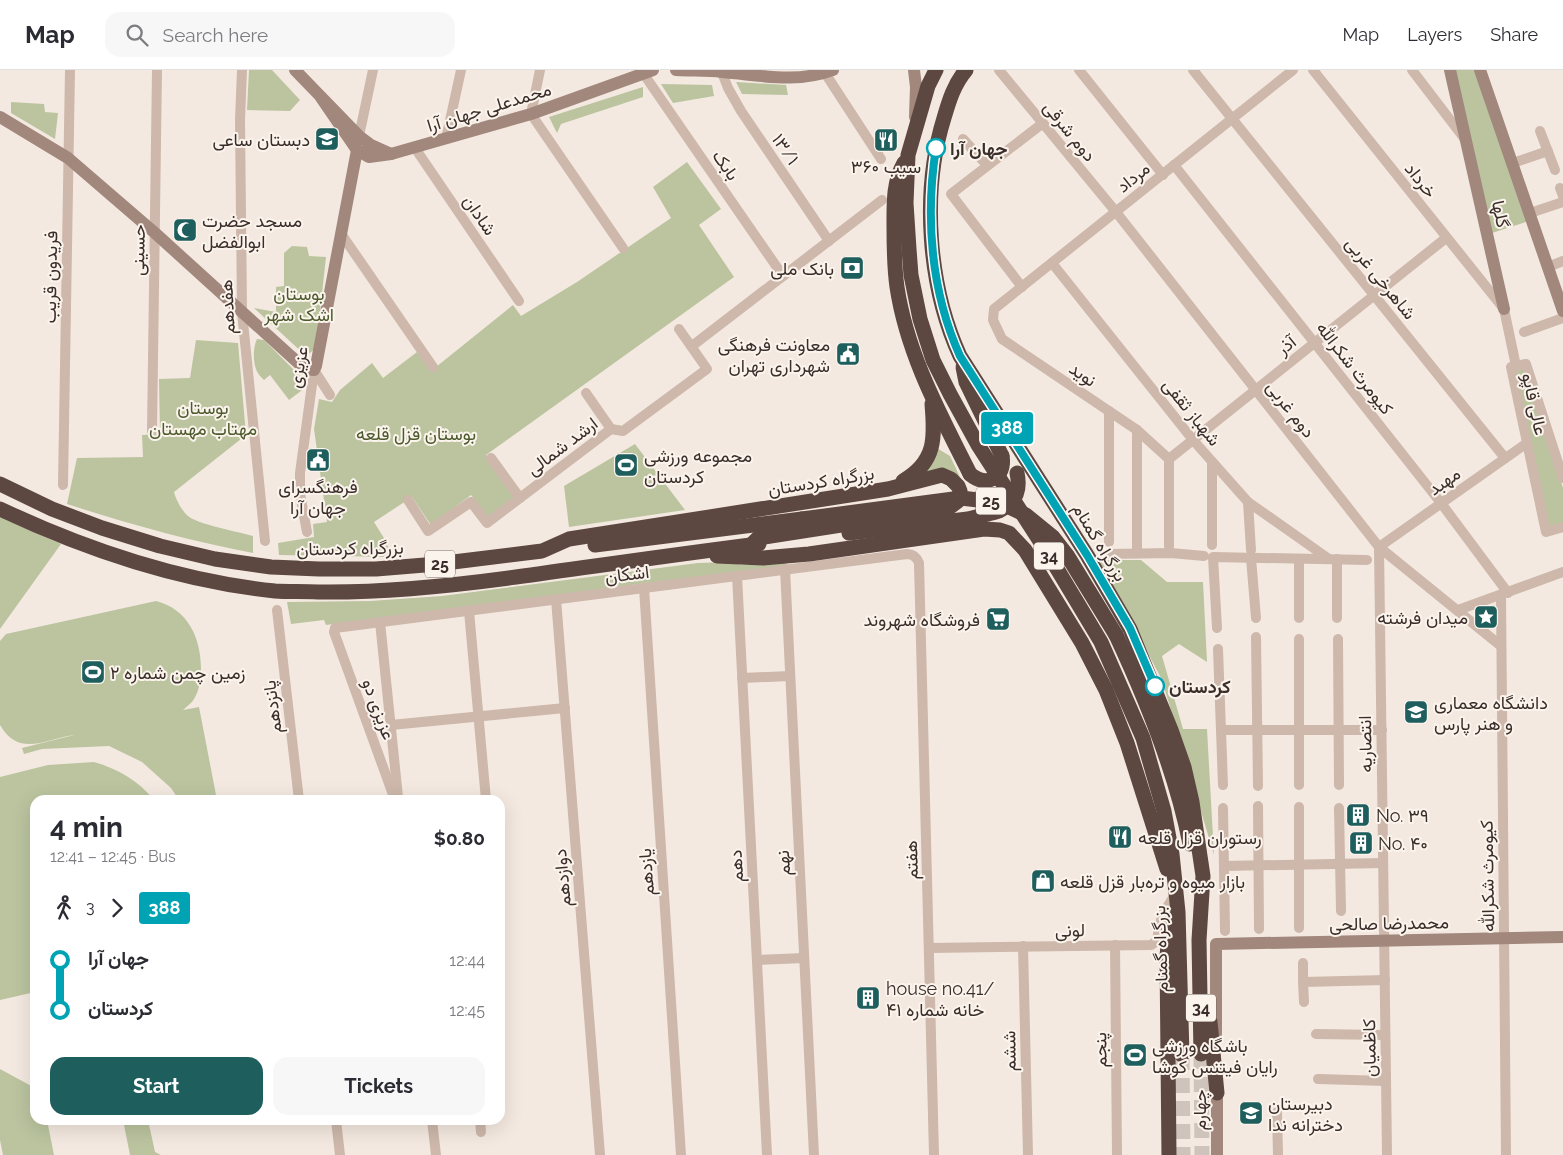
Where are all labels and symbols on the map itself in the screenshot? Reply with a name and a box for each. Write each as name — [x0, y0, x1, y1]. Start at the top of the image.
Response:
street label: محمدعلی جهان آرا — [424, 78, 554, 137]
street label: دوم شرقی — [1038, 97, 1101, 167]
school or university icon: دبستان ساعی — [314, 126, 340, 152]
restaurant icon: سیب ۳۶۰ — [873, 127, 899, 153]
place label: دبستان ساعی — [213, 129, 310, 151]
street label: ۱۳/۱ — [768, 129, 804, 169]
marker: جهان آرا — [926, 138, 946, 158]
place label: جهان آرا — [950, 138, 1008, 160]
street label: بابک — [708, 146, 744, 184]
place label: سیب ۳۶۰ — [851, 156, 921, 177]
street label: مرداد — [1112, 157, 1154, 197]
street label: خرداد — [1400, 158, 1441, 202]
street label: شادان — [459, 191, 501, 239]
street label: گلها — [1487, 198, 1514, 230]
place label: مسجد حضرت ابوالفضل — [202, 210, 302, 253]
mosque icon: مسجد حضرت ابوالفضل — [172, 217, 198, 243]
street label: حسینی — [127, 224, 150, 276]
street label: فریدون قریب — [39, 231, 62, 324]
street label: شاهرخی غربی — [1341, 233, 1421, 324]
bank icon: بانک ملی — [839, 255, 865, 281]
place label: بانک ملی — [770, 258, 834, 280]
street label: هفدهم — [215, 279, 241, 335]
park label: بوستان اشک شهر — [263, 283, 334, 326]
street label: کیومرث شکرالله — [1311, 317, 1398, 419]
street label: آذر — [1271, 330, 1302, 361]
place label: معاونت فرهنگی شهرداری تهران — [718, 334, 830, 377]
public building icon: معاونت فرهنگی شهرداری تهران — [835, 341, 861, 367]
street label: عزیزی — [284, 344, 313, 390]
street label: نوید — [1065, 357, 1101, 391]
street label: عالی قاپو — [1516, 371, 1552, 437]
street label: شهباز ثقفی — [1158, 374, 1225, 450]
street label: دوم غربی — [1261, 376, 1320, 443]
park label: بوستان مهتاب مهستان — [149, 397, 257, 440]
line badge: 388 — [978, 412, 1036, 444]
street label: ارشد شمالی — [522, 413, 602, 480]
park label: بوستان قزل قلعه — [356, 423, 476, 445]
place label: مجموعه ورزشی کردستان — [644, 445, 752, 488]
public building icon: فرهنگسرای جهان آرا — [305, 447, 331, 473]
sports icon: مجموعه ورزشی کردستان — [613, 452, 639, 478]
street label: بزرگراه کردستان — [766, 462, 876, 501]
street label: مهبد — [1424, 463, 1465, 500]
place label: فرهنگسرای جهان آرا — [278, 476, 358, 519]
road number: 25 — [976, 488, 1006, 514]
street label: بزرگراه گمنام — [1067, 499, 1131, 586]
street label: بزرگراه کردستان — [296, 537, 404, 560]
road number: 34 — [1034, 542, 1064, 570]
road number: 25 — [425, 550, 455, 578]
street label: اشکان — [604, 561, 650, 587]
place icon: میدان فرشته — [1473, 604, 1499, 630]
supermarket icon: فروشگاه شهروند — [985, 606, 1011, 632]
place label: میدان فرشته — [1377, 607, 1468, 629]
place label: فروشگاه شهروند — [863, 609, 980, 631]
sports icon: زمین چمن شماره ۲ — [80, 659, 106, 685]
place label: زمین چمن شماره ۲ — [110, 662, 245, 685]
street label: عزیزی دو — [357, 676, 400, 743]
marker: کردستان — [1145, 676, 1165, 696]
place label: کردستان — [1169, 676, 1231, 698]
street label: پانزدهم — [258, 679, 288, 735]
place label: دانشگاه معماری و هنر پارس — [1434, 692, 1548, 736]
school or university icon: دانشگاه معماری و هنر پارس — [1403, 699, 1429, 725]
street label: انتصاریه — [1354, 715, 1377, 773]
building icon: No. ۳۹ — [1345, 802, 1371, 828]
place label: No. ۳۹ — [1376, 805, 1429, 826]
street label: کیومرث شکرالله — [1476, 820, 1499, 932]
restaurant icon: رستوران قزل قلعه — [1107, 824, 1133, 850]
place label: رستوران قزل قلعه — [1138, 827, 1262, 849]
building icon: No. ۴۰ — [1348, 830, 1374, 856]
place label: No. ۴۰ — [1378, 833, 1428, 854]
street label: هفتم — [900, 840, 924, 880]
street label: یازدهم — [634, 847, 660, 896]
street label: دوازدهم — [549, 848, 577, 908]
street label: دهم — [725, 849, 749, 883]
street label: نهم — [772, 850, 796, 876]
shop icon: بازار میوه و تره‌بار قزل قلعه — [1030, 868, 1056, 894]
place label: بازار میوه و تره‌بار قزل قلعه — [1060, 871, 1245, 893]
street label: بزرگراه گمنام — [1148, 905, 1174, 993]
street label: محمدرضا صالحی — [1329, 911, 1449, 936]
street label: لونی — [1055, 919, 1085, 942]
place label: house no.41/ خانه شماره ۴۱ — [886, 978, 995, 1021]
building icon: house no.41/ خانه شماره ۴۱ — [855, 985, 881, 1011]
road number: 34 — [1186, 994, 1216, 1021]
street label: کاظمیان — [1358, 1019, 1380, 1077]
street label: ششم — [998, 1030, 1022, 1072]
street label: پنجم — [1089, 1032, 1113, 1068]
place label: باشگاه ورزشی رایان فیتنس کوشا — [1152, 1035, 1278, 1078]
sports icon: باشگاه ورزشی رایان فیتنس کوشا — [1122, 1042, 1148, 1068]
street label: چهارم — [1189, 1089, 1212, 1131]
place label: دبیرستان دخترانه ندا — [1268, 1093, 1343, 1136]
school or university icon: دبیرستان دخترانه ندا — [1238, 1100, 1264, 1126]

